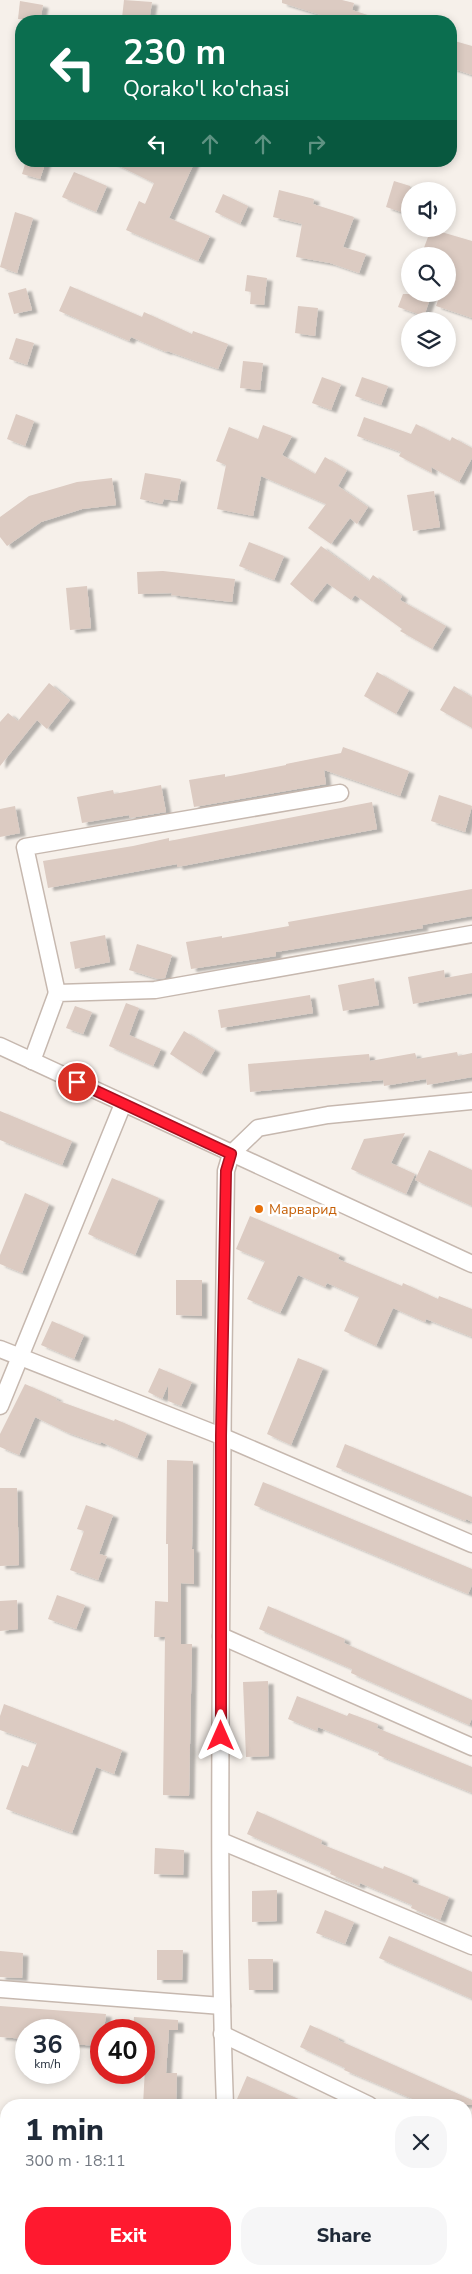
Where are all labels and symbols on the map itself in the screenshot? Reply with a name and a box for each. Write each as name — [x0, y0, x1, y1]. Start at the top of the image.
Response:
pin — [56, 1061, 98, 1103]
place label: Марварид — [269, 1200, 337, 1219]
marker: Марварид — [253, 1203, 265, 1215]
position arrow — [194, 1709, 246, 1761]
speed limit sign: 40 — [90, 2019, 155, 2084]

